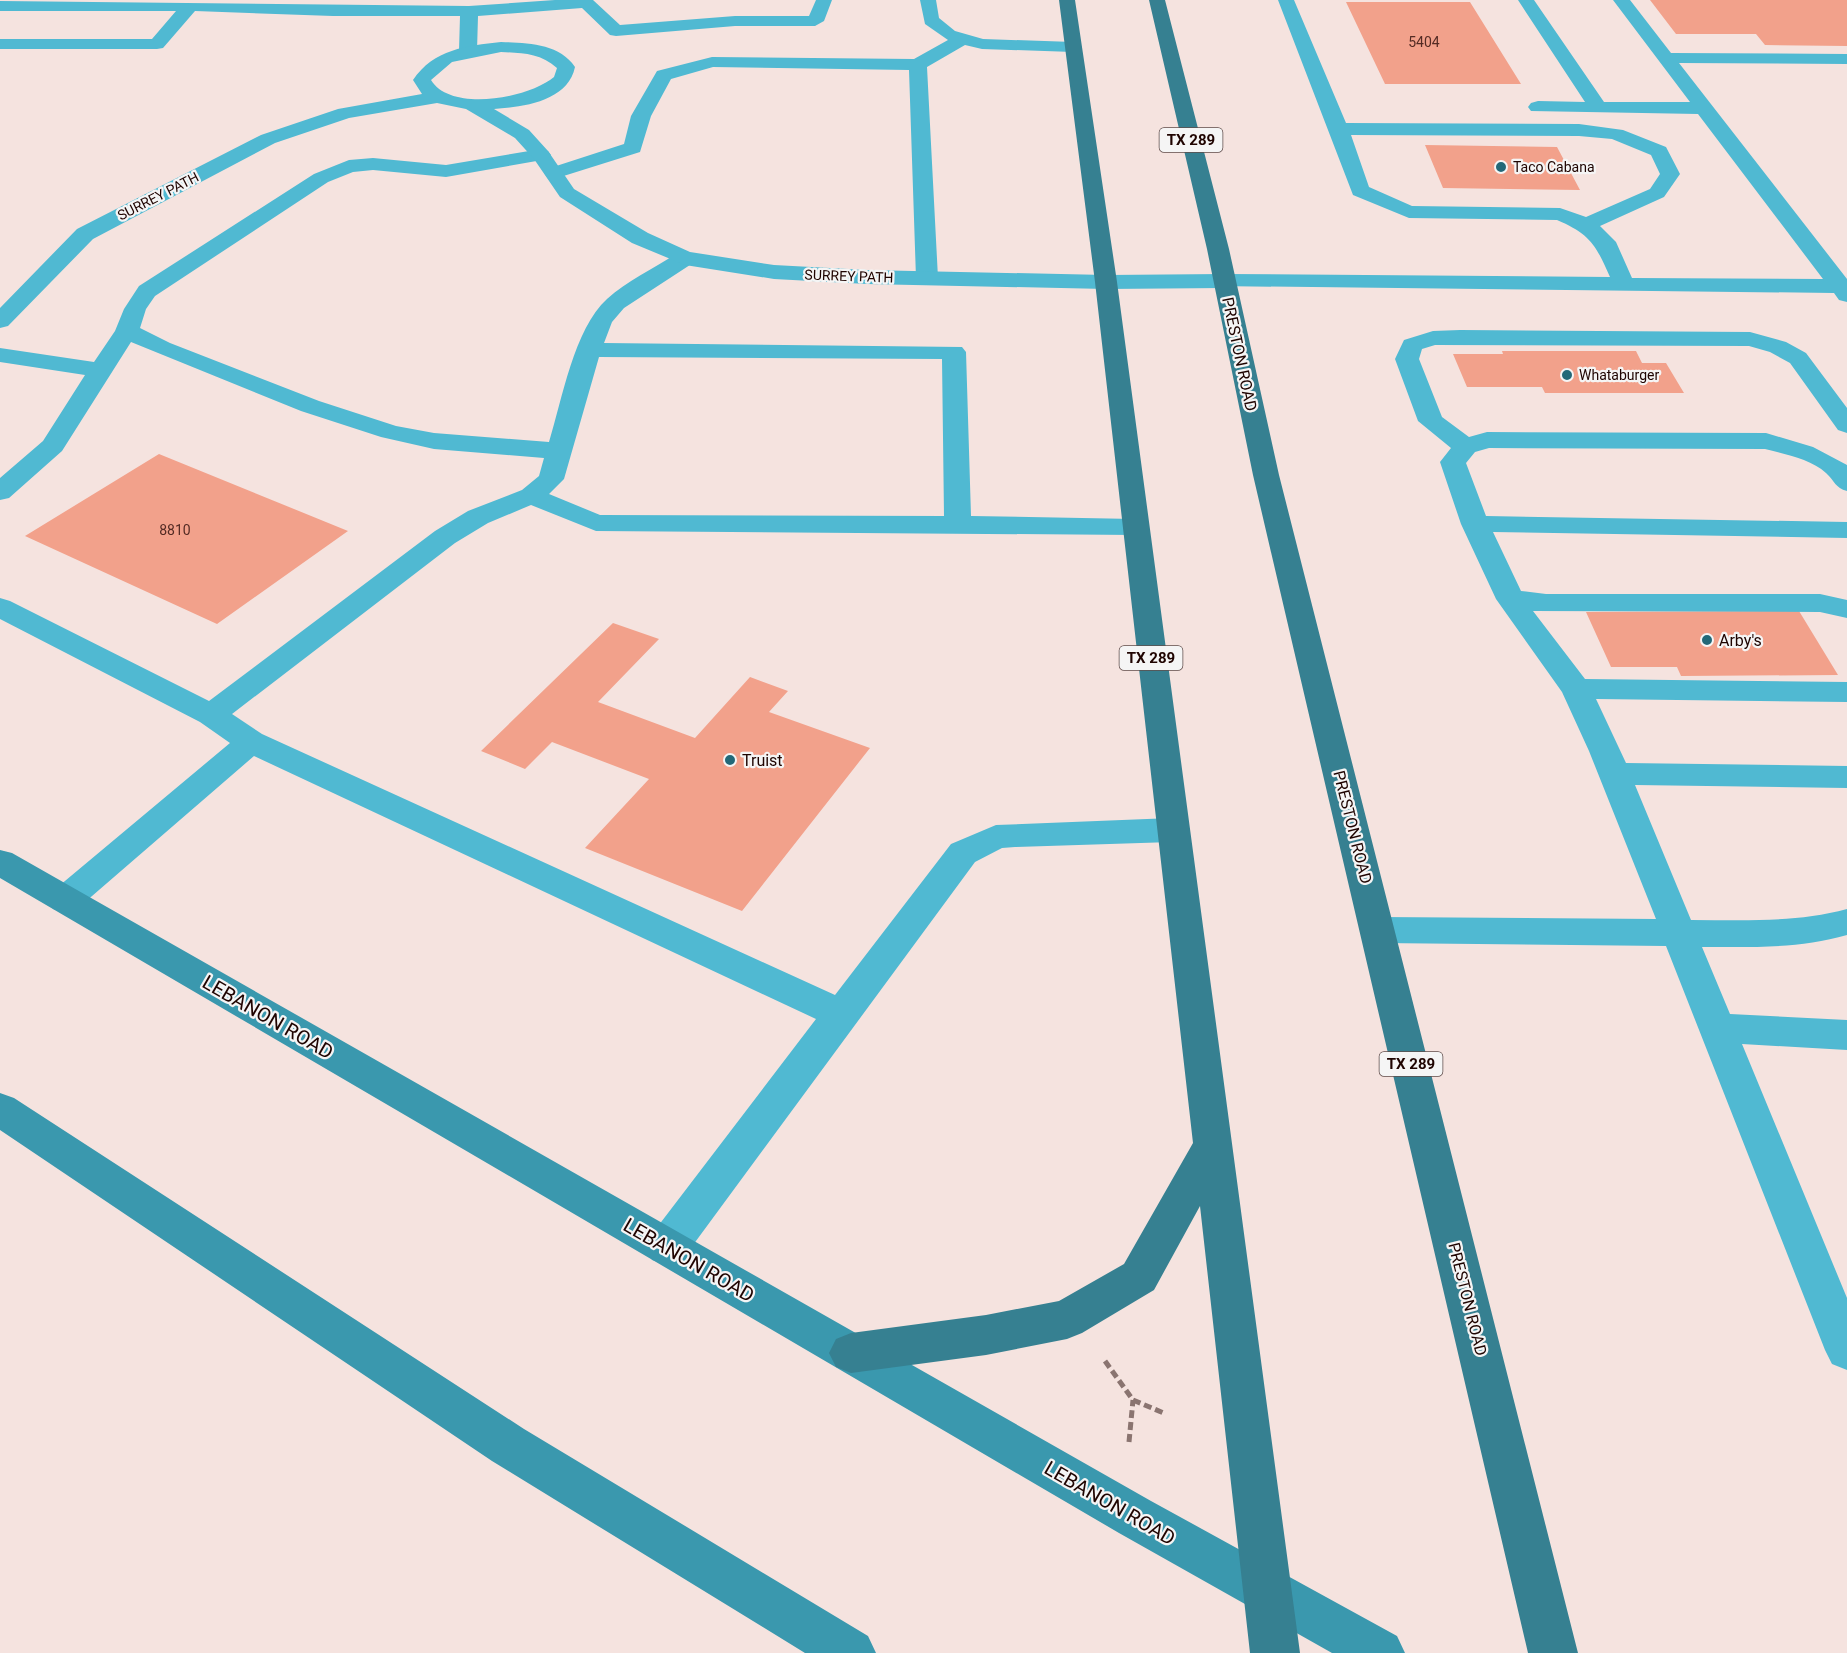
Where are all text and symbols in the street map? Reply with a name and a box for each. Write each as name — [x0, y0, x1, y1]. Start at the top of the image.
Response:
house number: 5404 — [1408, 34, 1440, 50]
road number: TX 289 — [1160, 128, 1222, 152]
place label: Taco Cabana — [1513, 159, 1595, 175]
marker: Taco Cabana — [1494, 160, 1508, 174]
street label: SURREY PATH — [115, 169, 201, 223]
street label: SURREY PATH — [804, 266, 894, 286]
street label: PRESTON ROAD — [1218, 295, 1261, 413]
place label: Whataburger — [1579, 367, 1659, 383]
marker: Whataburger — [1560, 368, 1574, 382]
house number: 8810 — [159, 522, 191, 538]
place label: Arby's — [1719, 631, 1762, 650]
marker: Arby's — [1700, 633, 1714, 647]
road number: TX 289 — [1120, 646, 1182, 670]
place label: Truist — [742, 751, 783, 770]
marker: Truist — [723, 753, 737, 767]
street label: PRESTON ROAD — [1329, 769, 1376, 886]
street label: LEBANON ROAD — [198, 970, 338, 1064]
road number: TX 289 — [1380, 1052, 1442, 1076]
street label: LEBANON ROAD — [619, 1213, 759, 1307]
street label: PRESTON ROAD — [1444, 1241, 1491, 1358]
street label: LEBANON ROAD — [1040, 1456, 1180, 1550]

